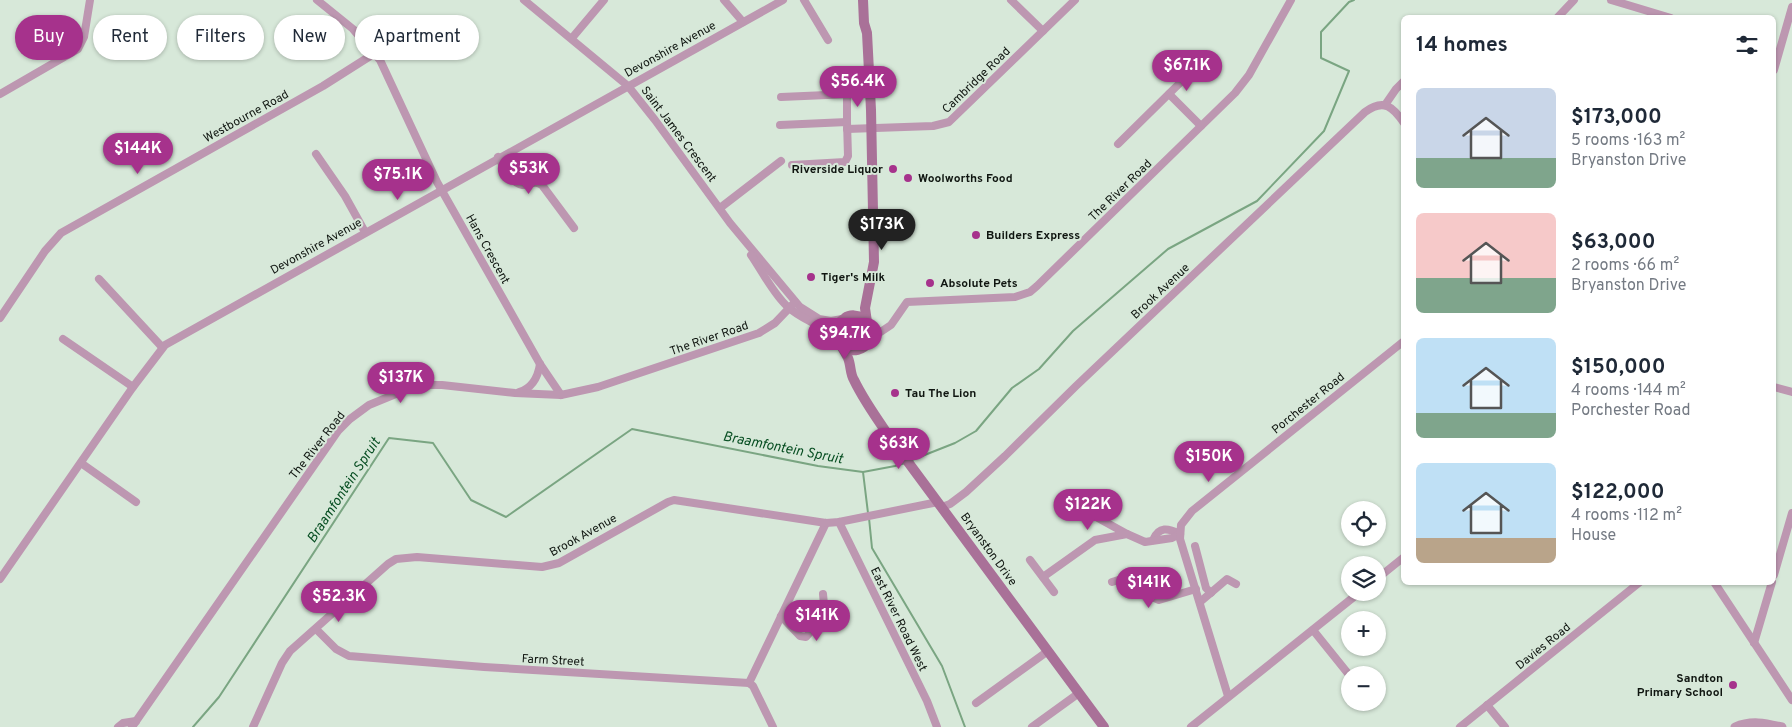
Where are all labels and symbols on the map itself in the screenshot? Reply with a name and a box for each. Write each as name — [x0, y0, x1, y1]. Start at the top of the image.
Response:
street label: Devonshire Avenue — [622, 18, 719, 82]
street label: Cambridge Road — [939, 44, 1014, 117]
pin: $67.1K — [1146, 49, 1228, 92]
pin: $56.4K — [817, 66, 899, 108]
street label: Saint James Crescent — [637, 83, 720, 186]
street label: Westbourne Road — [201, 87, 292, 147]
pin: $144K — [103, 132, 173, 175]
pin: $53K — [499, 152, 559, 195]
street label: The River Road — [1086, 156, 1156, 225]
pin: $75.1K — [357, 158, 439, 201]
place label: Riverside Liquor — [791, 162, 883, 178]
marker: Riverside Liquor — [887, 163, 899, 175]
place label: Woolworths Food — [918, 171, 1013, 187]
marker: Woolworths Food — [902, 172, 914, 184]
pin: $173K — [847, 208, 917, 251]
street label: Hans Crescent — [461, 212, 513, 287]
street label: Devonshire Avenue — [268, 215, 365, 279]
place label: Builders Express — [986, 228, 1080, 244]
marker: Builders Express — [970, 229, 982, 241]
street label: Brook Avenue — [1128, 260, 1193, 323]
place label: Tiger's Milk — [821, 270, 886, 286]
marker: Tiger's Milk — [805, 271, 817, 283]
place label: Absolute Pets — [940, 276, 1018, 292]
marker: Absolute Pets — [924, 277, 936, 289]
street label: The River Road — [668, 318, 751, 360]
pin: $94.7K — [804, 318, 886, 360]
pin: $137K — [366, 362, 436, 404]
street label: Porchester Road — [1269, 369, 1348, 438]
place label: Tau The Lion — [905, 386, 976, 402]
marker: Tau The Lion — [889, 387, 901, 399]
street label: The River Road — [286, 408, 349, 483]
pin: $63K — [869, 428, 929, 470]
water label: Braamfontein Spruit — [721, 429, 845, 469]
water label: Braamfontein Spruit — [304, 434, 385, 546]
pin: $150K — [1174, 440, 1244, 483]
pin: $122K — [1053, 488, 1123, 531]
street label: Bryanston Drive — [956, 510, 1020, 589]
street label: Brook Avenue — [547, 511, 620, 561]
street label: East River Road West — [866, 565, 930, 674]
pin: $141K — [1114, 566, 1184, 609]
pin: $52.3K — [298, 580, 380, 623]
pin: $141K — [782, 600, 852, 642]
street label: Davies Road — [1513, 620, 1574, 674]
street label: Farm Street — [521, 651, 585, 671]
place label: Sandton Primary School — [1637, 671, 1723, 701]
marker: Sandton Primary School — [1727, 679, 1739, 691]

